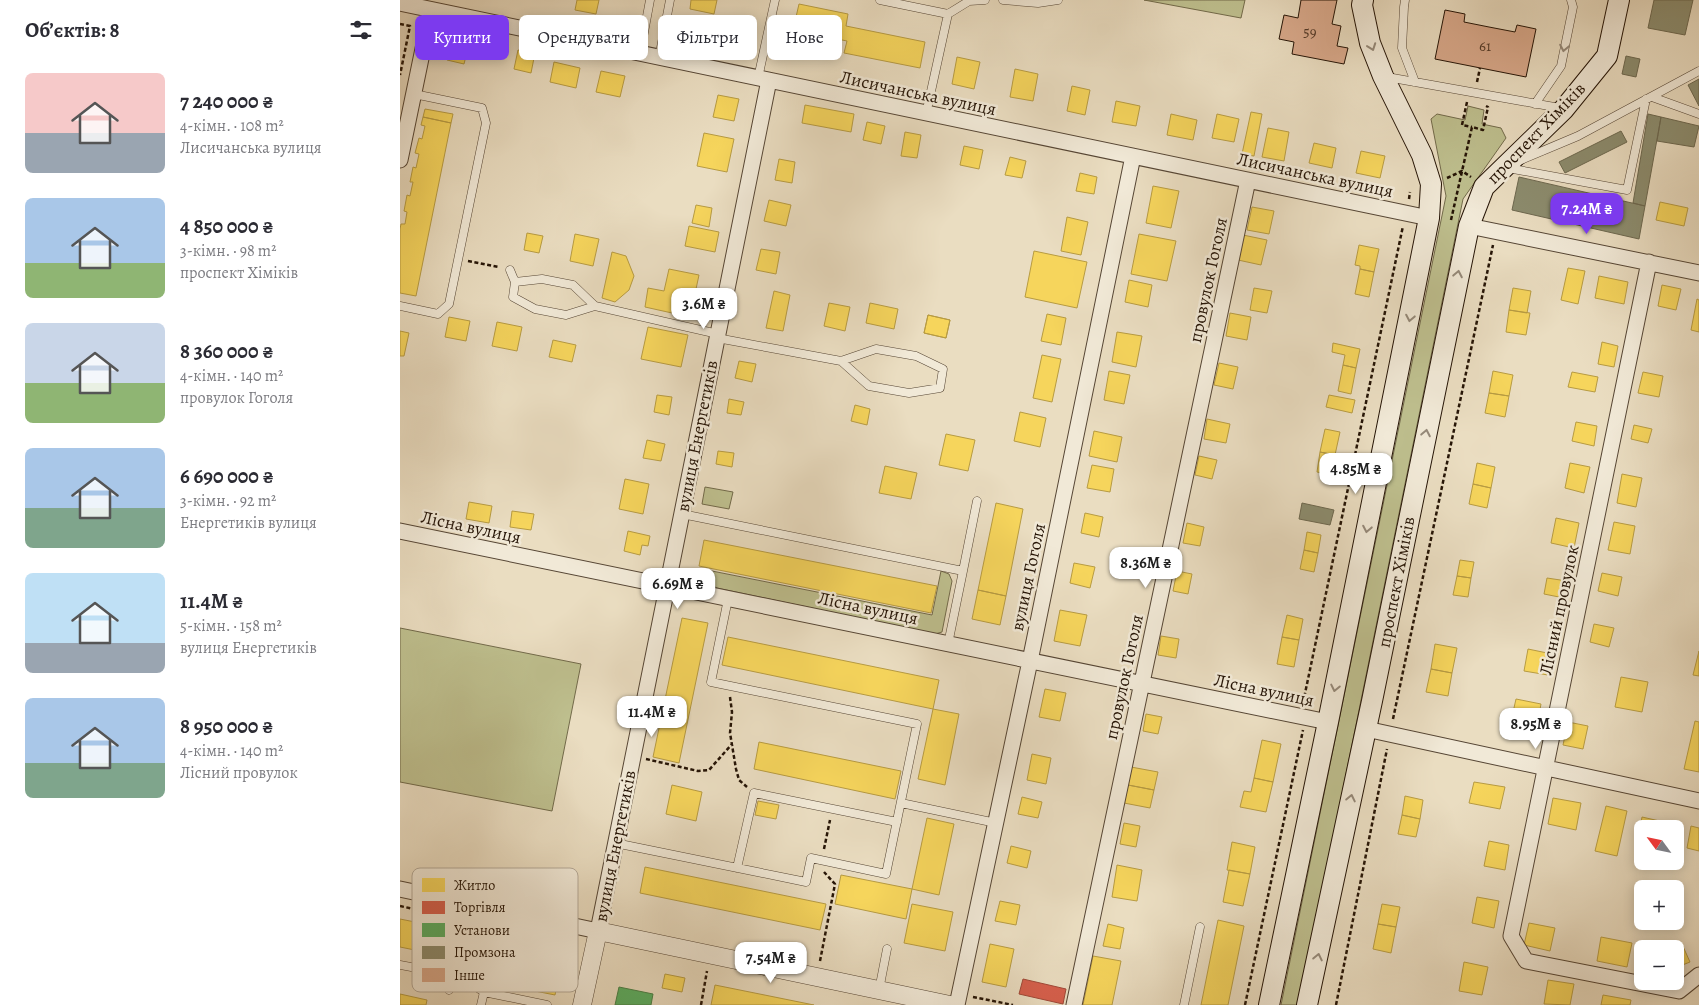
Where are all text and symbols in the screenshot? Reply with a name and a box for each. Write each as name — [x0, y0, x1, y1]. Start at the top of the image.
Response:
chip: Купити — [415, 15, 509, 60]
chip: Орендувати — [519, 15, 648, 60]
chip: Фільтри — [658, 15, 757, 60]
chip: Нове — [767, 15, 842, 60]
text: Об’єктів: 8 — [25, 16, 120, 44]
icon: filters — [347, 16, 375, 44]
house number: 59 — [1303, 22, 1317, 42]
house number: 61 — [1479, 36, 1491, 56]
one-way arrow — [1366, 43, 1376, 51]
one-way arrow — [1560, 43, 1570, 52]
street label: Лисичанська вулиця — [838, 65, 998, 121]
street label: проспект Хіміків — [1481, 77, 1591, 189]
text: 7 240 000 ₴ — [180, 87, 274, 115]
icon: home — [65, 93, 125, 153]
text: 4-кімн. · 108 m² — [180, 115, 284, 137]
text: Лисичанська вулиця — [180, 137, 322, 159]
street label: Лисичанська вулиця — [1235, 147, 1395, 203]
pin: 7.24M ₴ — [1541, 192, 1633, 235]
text: 7.24M ₴ — [1561, 198, 1613, 220]
text: 4 850 000 ₴ — [180, 212, 273, 240]
street label: провулок Гоголя — [1183, 215, 1233, 345]
icon: home — [65, 218, 125, 278]
text: 3-кімн. · 98 m² — [180, 240, 276, 262]
text: проспект Хіміків — [180, 262, 298, 284]
one-way arrow — [1452, 270, 1463, 279]
pin: 3.6M ₴ — [663, 288, 745, 330]
text: 3.6M ₴ — [682, 293, 726, 315]
one-way arrow — [1405, 314, 1415, 322]
text: 8 360 000 ₴ — [180, 337, 273, 365]
icon: home — [65, 343, 125, 403]
street label: вулиця Енергетиків — [671, 358, 723, 514]
text: 4-кімн. · 140 m² — [180, 365, 283, 387]
text: провулок Гоголя — [180, 387, 293, 409]
one-way arrow — [1420, 429, 1431, 438]
pin: 4.85M ₴ — [1310, 452, 1402, 495]
text: 4.85M ₴ — [1330, 458, 1382, 480]
text: 6 690 000 ₴ — [180, 462, 274, 490]
icon: home — [65, 468, 125, 528]
text: 3-кімн. · 92 m² — [180, 490, 276, 512]
street label: Лісна вулиця — [419, 505, 523, 549]
text: Енергетиків вулиця — [180, 512, 317, 534]
street label: проспект Хіміків — [1372, 514, 1420, 650]
street label: вулиця Гоголя — [1005, 521, 1051, 633]
one-way arrow — [1362, 524, 1373, 533]
street label: Лісний провулок — [1533, 543, 1585, 677]
pin: 8.36M ₴ — [1100, 546, 1192, 589]
text: 8.36M ₴ — [1120, 552, 1172, 574]
pin: 6.69M ₴ — [632, 568, 724, 610]
text: 6.69M ₴ — [652, 573, 704, 595]
street label: Лісна вулиця — [816, 586, 920, 630]
text: 11.4M ₴ — [180, 587, 243, 615]
icon: home — [65, 593, 125, 653]
street label: провулок Гоголя — [1099, 612, 1149, 742]
text: 5-кімн. · 158 m² — [180, 615, 282, 637]
text: вулиця Енергетиків — [180, 637, 317, 659]
street label: Лісна вулиця — [1212, 668, 1316, 712]
one-way arrow — [1330, 684, 1341, 693]
pin: 11.4M ₴ — [606, 696, 698, 738]
text: 11.4M ₴ — [628, 701, 676, 723]
pin: 8.95M ₴ — [1490, 708, 1582, 750]
text: 8 950 000 ₴ — [180, 712, 273, 740]
text: 8.95M ₴ — [1510, 713, 1562, 735]
icon: home — [65, 718, 125, 778]
text: 4-кімн. · 140 m² — [180, 740, 283, 762]
text: Лісний провулок — [180, 762, 298, 784]
street label: вулиця Енергетиків — [589, 768, 641, 924]
one-way arrow — [1345, 794, 1356, 803]
north arrow — [1634, 820, 1684, 870]
map controls — [1634, 820, 1684, 990]
legend — [412, 868, 578, 992]
text: Житло — [454, 876, 495, 895]
button: + — [1634, 880, 1684, 930]
text: Торгівля — [454, 898, 506, 917]
text: Установи — [454, 921, 510, 940]
button: − — [1634, 940, 1684, 990]
pin: 7.54M ₴ — [725, 942, 817, 984]
text: Промзона — [454, 943, 516, 962]
text: 7.54M ₴ — [746, 947, 796, 969]
one-way arrow — [1312, 953, 1322, 962]
text: Інше — [454, 966, 485, 985]

